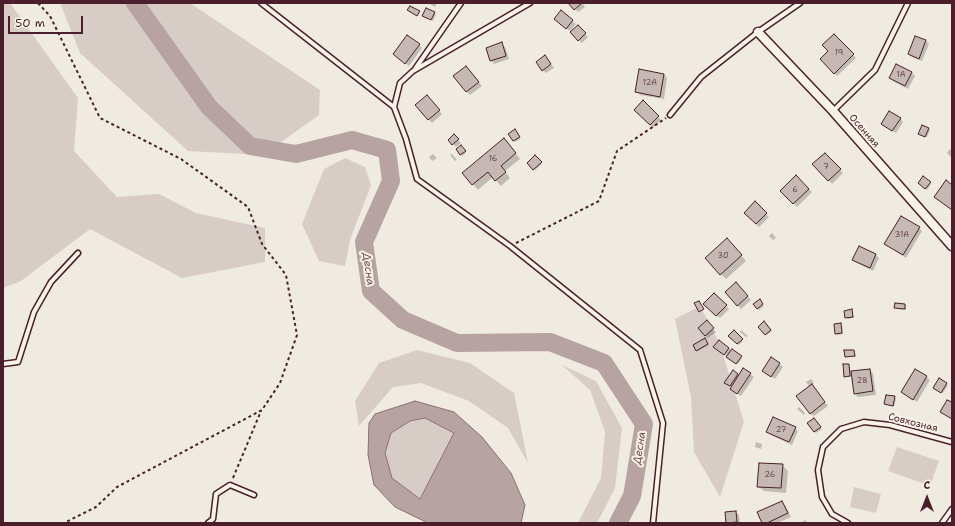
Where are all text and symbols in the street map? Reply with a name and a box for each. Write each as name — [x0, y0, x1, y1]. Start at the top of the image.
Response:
scale bar — [10, 8, 85, 34]
text: 50 m — [15, 15, 45, 31]
house number: 19 — [835, 48, 843, 58]
house number: 1А — [896, 70, 906, 80]
house number: 12А — [643, 78, 657, 88]
street label: Осенняя — [846, 112, 882, 150]
house number: 16 — [489, 154, 497, 164]
house number: 7 — [823, 162, 829, 172]
house number: 6 — [792, 185, 798, 195]
house number: 31А — [895, 230, 909, 240]
house number: 30 — [717, 251, 729, 261]
water label: Десна — [359, 252, 377, 286]
house number: 28 — [857, 376, 867, 386]
street label: Совхозная — [887, 411, 939, 435]
house number: 27 — [776, 425, 786, 435]
water label: Десна — [631, 431, 649, 465]
house number: 26 — [765, 470, 775, 480]
north arrow — [907, 478, 947, 518]
text: С — [924, 478, 930, 493]

